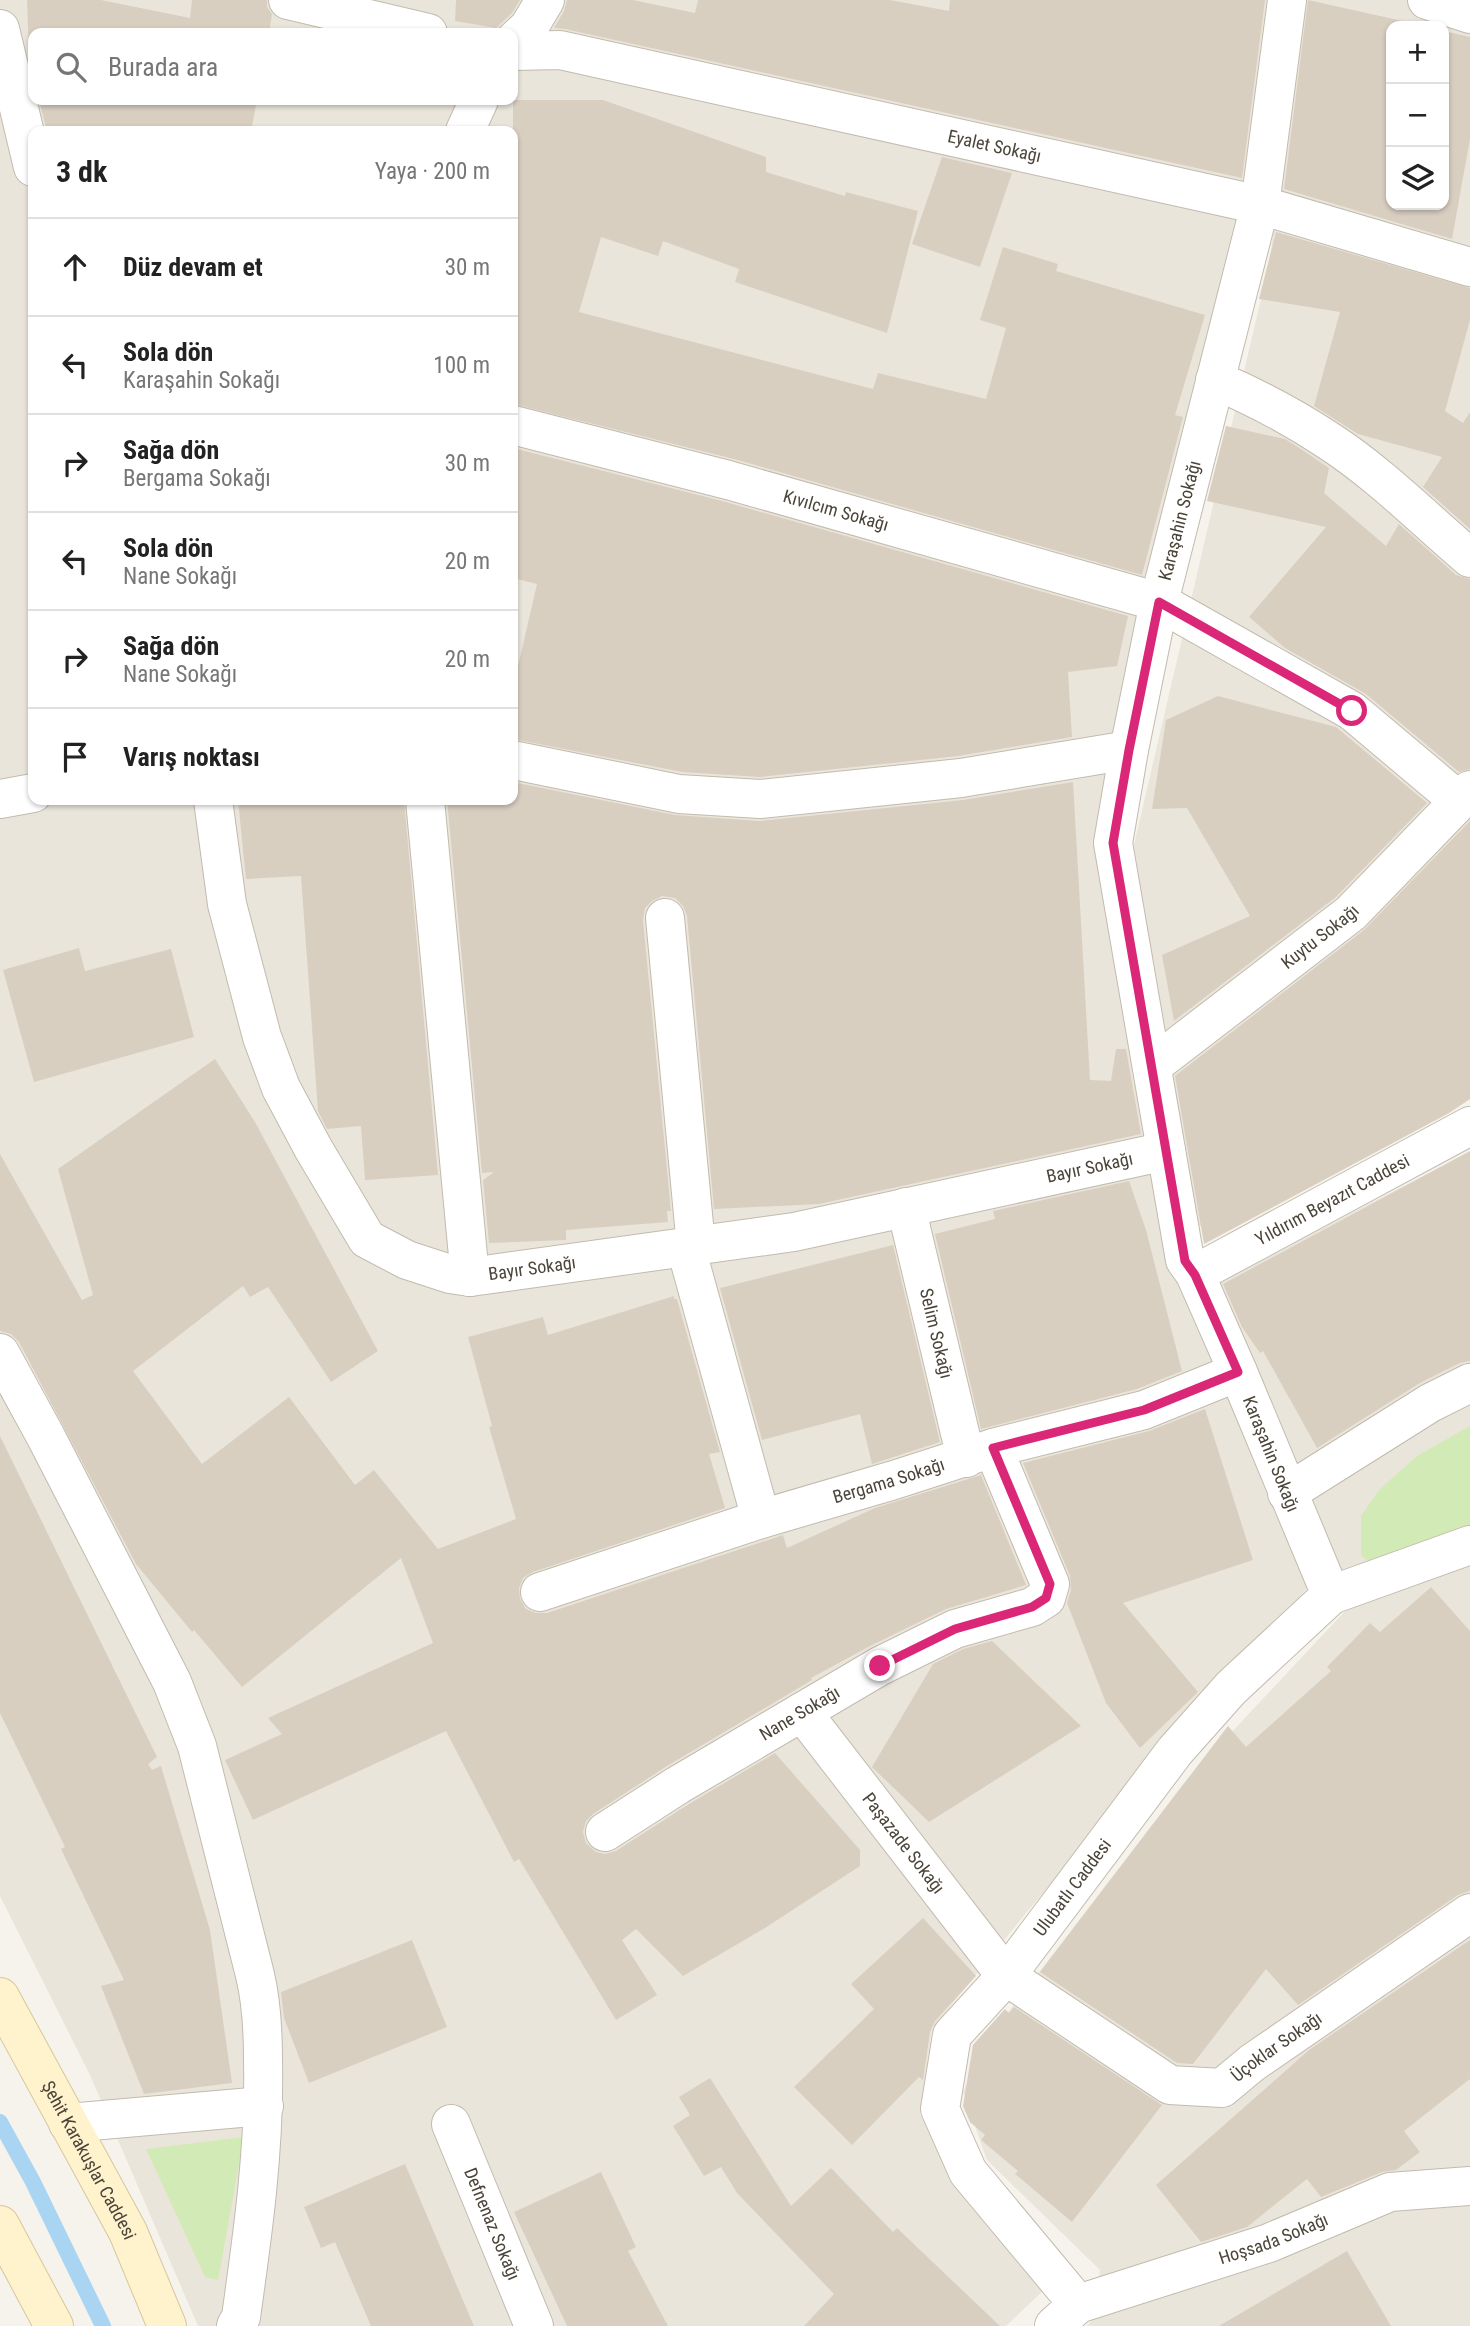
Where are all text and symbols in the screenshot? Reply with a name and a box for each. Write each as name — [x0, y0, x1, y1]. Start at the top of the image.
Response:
map controls — [1386, 21, 1449, 210]
button: + — [1386, 21, 1449, 84]
search box — [28, 28, 518, 105]
icon: search — [52, 48, 90, 86]
text: Burada ara — [108, 52, 218, 82]
button: − — [1386, 84, 1449, 147]
street label: Eyalet Sokağı — [946, 125, 1043, 166]
button: layers — [1386, 147, 1449, 210]
text: 3 dk — [56, 154, 107, 189]
text: Yaya · 200 m — [375, 158, 490, 185]
icon: ahead — [56, 248, 94, 286]
text: Düz devam et — [123, 252, 263, 282]
text: 30 m — [445, 254, 490, 281]
text: Sola dön — [123, 337, 213, 367]
icon: left — [56, 346, 94, 384]
text: 100 m — [433, 352, 490, 379]
text: Karaşahin Sokağı — [123, 367, 280, 394]
text: Sağa dön — [123, 435, 219, 465]
icon: right — [56, 444, 94, 482]
text: 30 m — [445, 450, 490, 477]
street label: Karaşahin Sokağı — [1154, 458, 1205, 583]
text: Bergama Sokağı — [123, 465, 271, 492]
street label: Kıvılcım Sokağı — [781, 485, 891, 535]
text: Sola dön — [123, 533, 213, 563]
icon: left — [56, 542, 94, 580]
text: 20 m — [445, 548, 490, 575]
text: Nane Sokağı — [123, 563, 237, 590]
text: Sağa dön — [123, 631, 219, 661]
icon: right — [56, 640, 94, 678]
text: 20 m — [445, 646, 490, 673]
text: Nane Sokağı — [123, 661, 237, 688]
route start — [1336, 695, 1367, 726]
icon: arrive — [56, 738, 94, 776]
text: Varış noktası — [123, 742, 260, 772]
street label: Kuytu Sokağı — [1277, 900, 1363, 973]
street label: Bayır Sokağı — [1044, 1148, 1135, 1187]
street label: Yıldırım Beyazıt Caddesi — [1252, 1150, 1413, 1250]
street label: Bayır Sokağı — [487, 1251, 577, 1284]
street label: Selim Sokağı — [916, 1286, 958, 1381]
street label: Karaşahin Sokağı — [1239, 1393, 1304, 1515]
street label: Bergama Sokağı — [830, 1453, 947, 1507]
route end — [864, 1650, 895, 1681]
street label: Nane Sokağı — [756, 1681, 843, 1745]
street label: Paşazade Sokağı — [858, 1788, 949, 1898]
street label: Ulubatlı Caddesi — [1029, 1835, 1115, 1940]
street label: Üçoklar Sokağı — [1227, 2007, 1326, 2086]
street label: Şehit Karakuşlar Caddesi — [38, 2077, 141, 2242]
street label: Defnenaz Sokağı — [460, 2165, 525, 2283]
street label: Hoşsada Sokağı — [1216, 2208, 1331, 2268]

